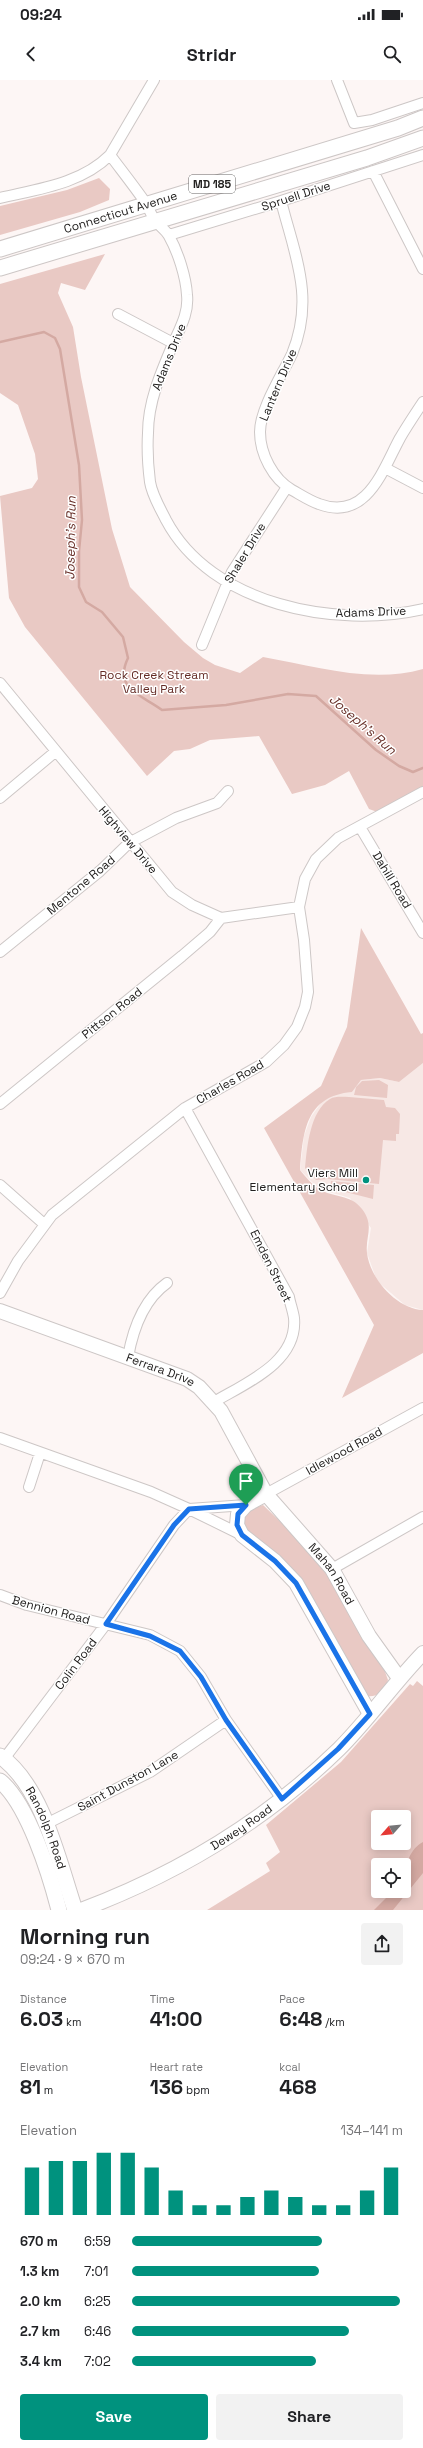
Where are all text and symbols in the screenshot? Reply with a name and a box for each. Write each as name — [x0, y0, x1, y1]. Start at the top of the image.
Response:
text: 09:24 — [20, 5, 62, 24]
icon: back — [20, 43, 42, 65]
text: Stridr — [187, 43, 236, 66]
icon: search — [381, 43, 403, 65]
road number: MD 185 — [189, 175, 235, 193]
street label: Spruell Drive — [259, 177, 333, 215]
street label: Connecticut Avenue — [62, 188, 179, 237]
street label: Adams Drive — [148, 321, 190, 393]
street label: Lantern Drive — [256, 347, 300, 423]
water label: Joseph's Run — [61, 495, 80, 580]
street label: Shaler Drive — [221, 520, 269, 586]
street label: Adams Drive — [335, 603, 407, 621]
park label: Rock Creek Stream Valley Park — [100, 667, 208, 697]
water label: Joseph's Run — [326, 691, 401, 759]
street label: Highview Drive — [95, 803, 161, 877]
street label: Dahill Road — [369, 849, 415, 911]
street label: Mentone Road — [44, 852, 118, 918]
street label: Pittson Road — [79, 984, 145, 1042]
street label: Charles Road — [193, 1056, 267, 1108]
place label: Viers Mill Elementary School — [250, 1165, 358, 1195]
marker: Viers Mill Elementary School — [361, 1175, 371, 1185]
street label: Emden Street — [246, 1227, 296, 1305]
street label: Ferrara Drive — [124, 1350, 198, 1390]
street label: Idlewood Road — [303, 1423, 385, 1479]
pin — [229, 1464, 263, 1505]
icon: arrive — [235, 1470, 257, 1492]
street label: Mahan Road — [305, 1540, 358, 1607]
street label: Bennion Road — [10, 1592, 92, 1628]
street label: Colin Road — [51, 1635, 101, 1693]
street label: Saint Dunston Lane — [75, 1747, 181, 1815]
street label: Randolph Road — [22, 1784, 70, 1871]
street label: Dewey Road — [207, 1801, 276, 1854]
north arrow — [371, 1810, 411, 1850]
map controls — [371, 1810, 411, 1898]
button: locate — [371, 1858, 411, 1898]
text: Morning run — [20, 1922, 150, 1950]
button: share — [361, 1923, 403, 1965]
text: 09:24 · 9 × 670 m — [20, 1951, 125, 1968]
text: Distance — [20, 1992, 67, 2006]
text: Time — [150, 1992, 175, 2006]
text: Pace — [279, 1992, 305, 2006]
text: 6.03 — [20, 2006, 63, 2032]
text: 41:00 — [150, 2006, 203, 2032]
text: 6:48 — [279, 2006, 322, 2032]
text: km — [63, 2015, 81, 2029]
text: /km — [322, 2015, 345, 2029]
text: Elevation — [20, 2060, 68, 2074]
text: Heart rate — [150, 2060, 203, 2074]
text: kcal — [279, 2060, 301, 2074]
text: 81 — [20, 2074, 41, 2100]
text: 136 — [150, 2074, 183, 2100]
text: 468 — [279, 2074, 316, 2100]
text: m — [41, 2083, 53, 2097]
text: bpm — [183, 2083, 210, 2097]
text: Elevation — [20, 2122, 77, 2139]
text: 134–141 m — [341, 2122, 403, 2139]
text: 670 m — [20, 2233, 58, 2250]
text: 6:59 — [84, 2233, 111, 2250]
text: 1.3 km — [20, 2263, 59, 2280]
text: 7:01 — [84, 2263, 108, 2280]
text: 2.0 km — [20, 2293, 62, 2310]
text: 6:25 — [84, 2293, 111, 2310]
text: 2.7 km — [20, 2323, 60, 2340]
text: 6:46 — [84, 2323, 111, 2340]
text: 3.4 km — [20, 2353, 62, 2370]
text: 7:02 — [84, 2353, 111, 2370]
button: Save — [20, 2394, 208, 2440]
button: Share — [216, 2394, 403, 2440]

